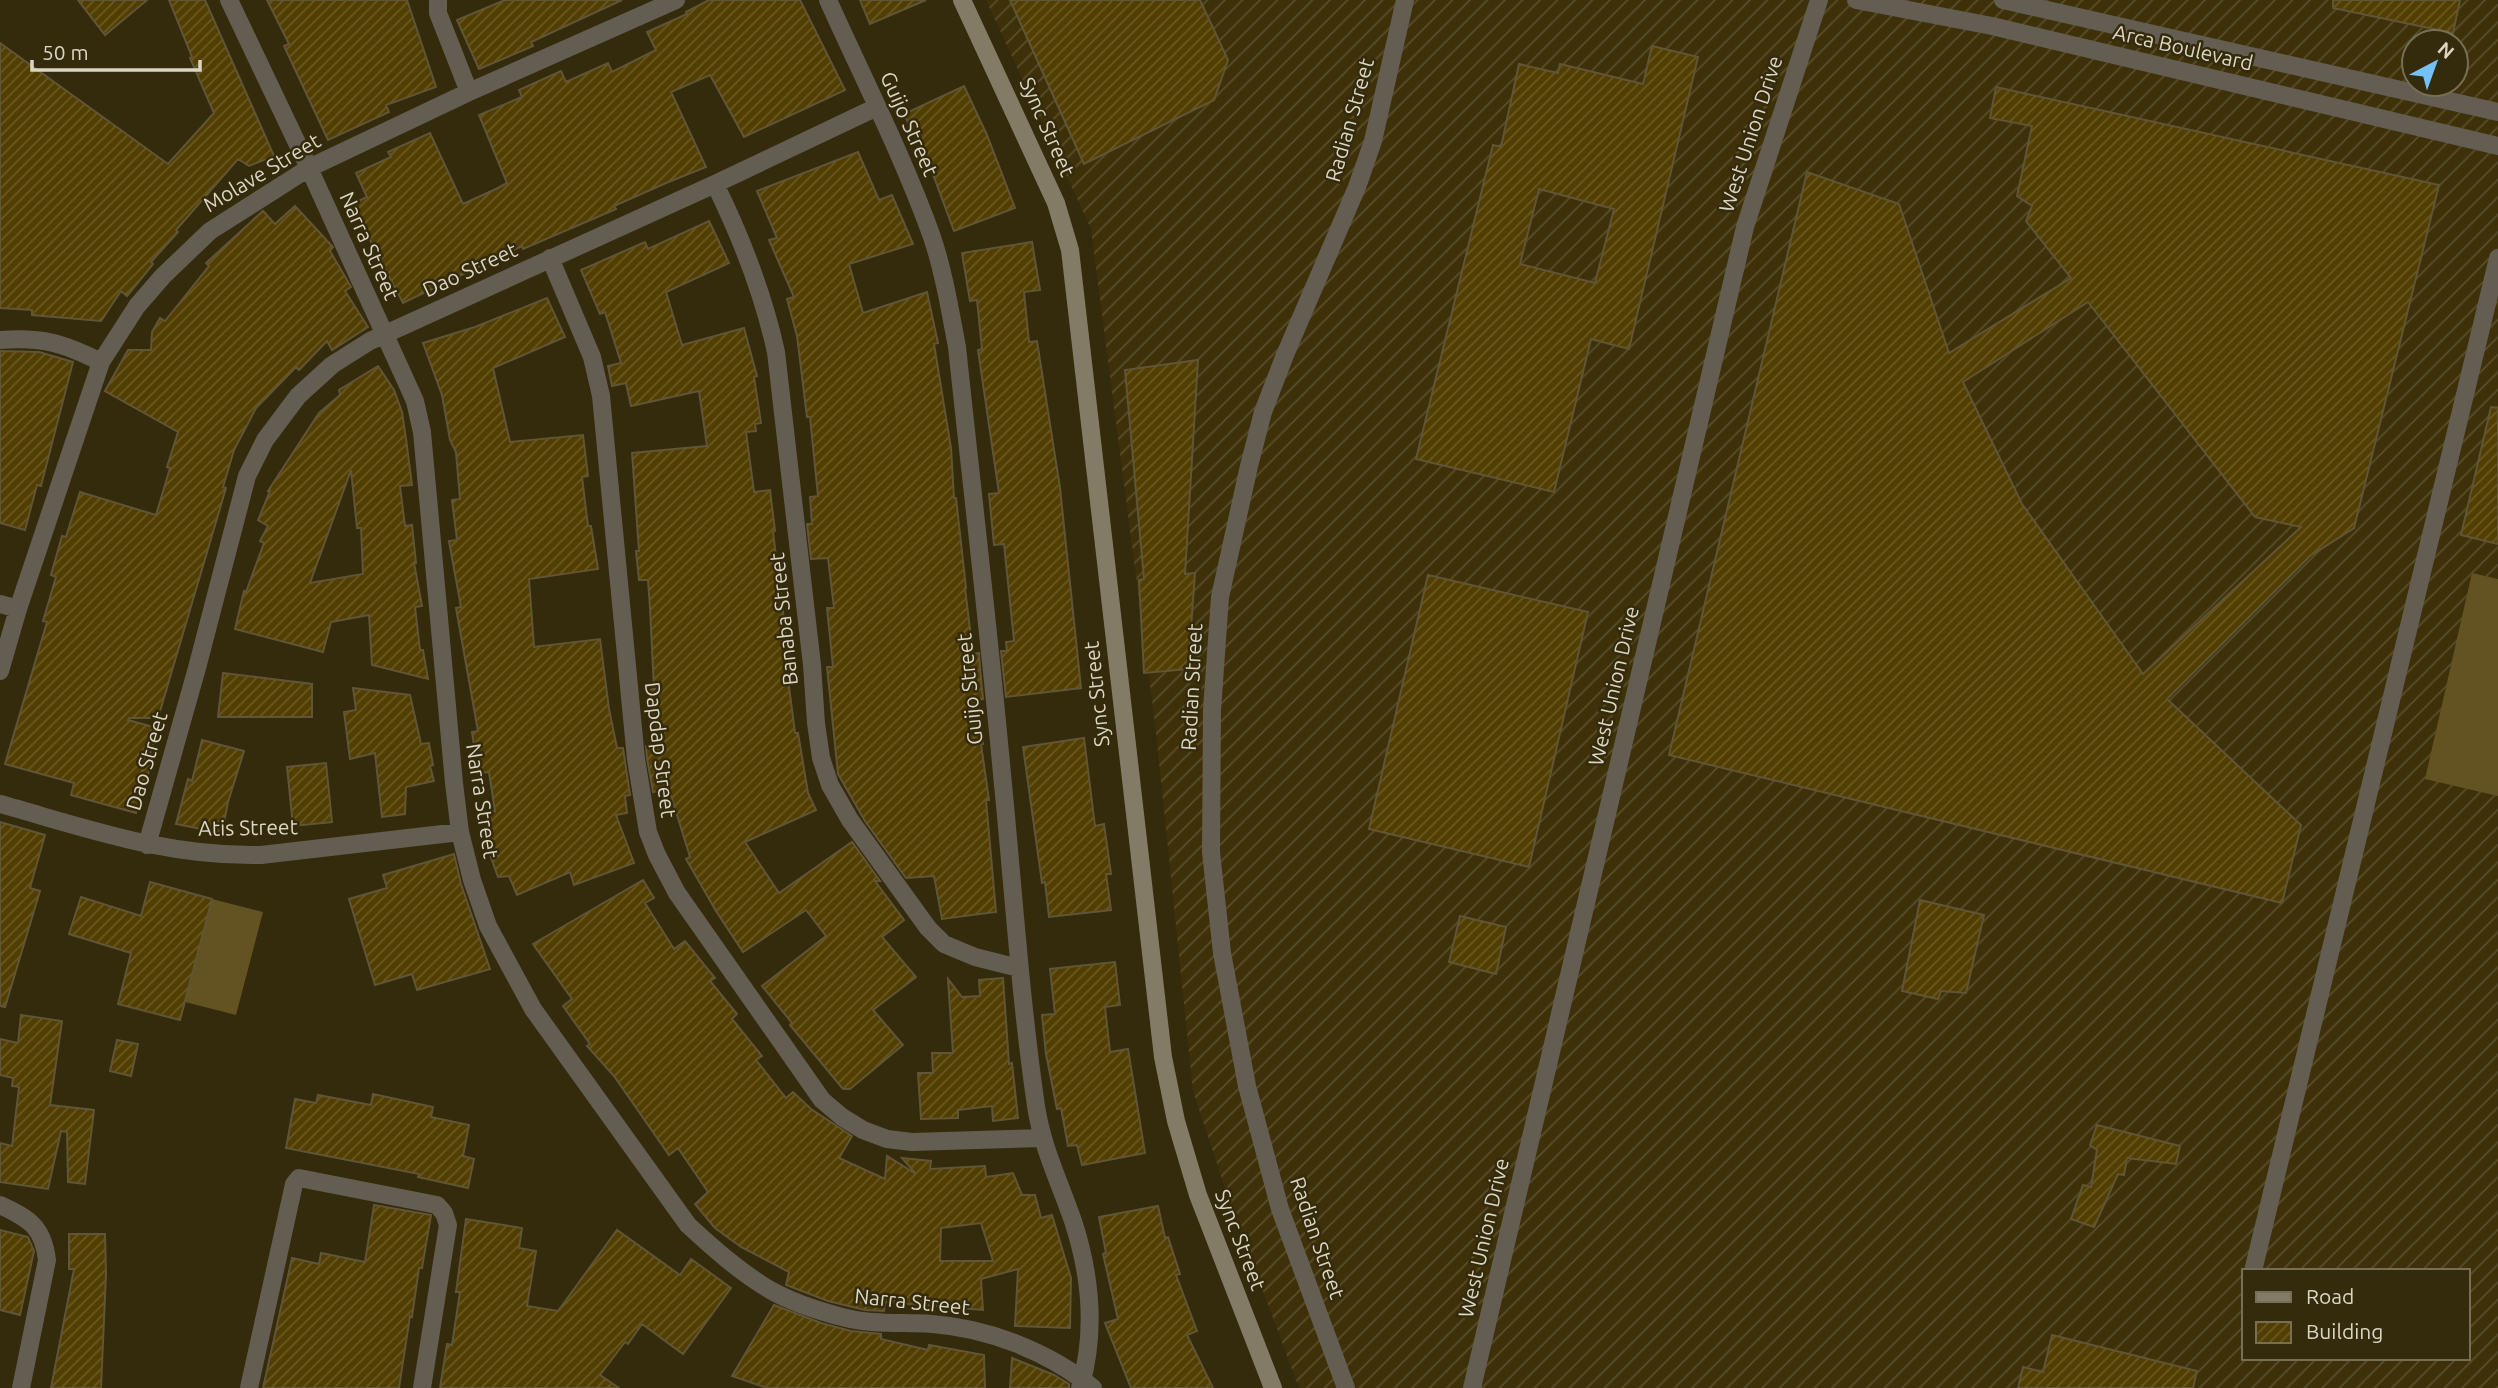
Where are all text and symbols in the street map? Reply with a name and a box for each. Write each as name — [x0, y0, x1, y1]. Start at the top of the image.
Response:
street label: Arca Boulevard — [2111, 19, 2256, 75]
scale bar — [32, 28, 200, 72]
north arrow — [2400, 28, 2470, 98]
text: N — [2434, 37, 2459, 63]
text: 50 m — [42, 40, 89, 64]
street label: West Union Drive — [1713, 52, 1787, 215]
street label: Radian Street — [1320, 55, 1378, 184]
street label: Guijo Street — [876, 68, 944, 180]
street label: Sync Street — [1015, 73, 1080, 180]
street label: Molave Street — [199, 128, 324, 216]
street label: Narra Street — [335, 188, 404, 303]
street label: Dao Street — [419, 237, 521, 301]
street label: Banaba Street — [764, 551, 802, 687]
street label: West Union Drive — [1583, 604, 1643, 768]
street label: Radian Street — [1176, 623, 1206, 751]
street label: Guijo Street — [951, 632, 987, 746]
street label: Sync Street — [1079, 640, 1113, 748]
street label: Dapdap Street — [641, 681, 681, 819]
street label: Dao Street — [121, 709, 172, 813]
street label: Narra Street — [462, 742, 504, 860]
street label: Atis Street — [198, 814, 298, 840]
street label: West Union Drive — [1453, 1156, 1513, 1320]
street label: Radian Street — [1286, 1174, 1350, 1302]
street label: Sync Street — [1211, 1186, 1271, 1293]
legend — [2242, 1269, 2470, 1360]
street label: Narra Street — [853, 1283, 971, 1319]
text: Road — [2306, 1284, 2354, 1308]
text: Building — [2306, 1319, 2383, 1343]

